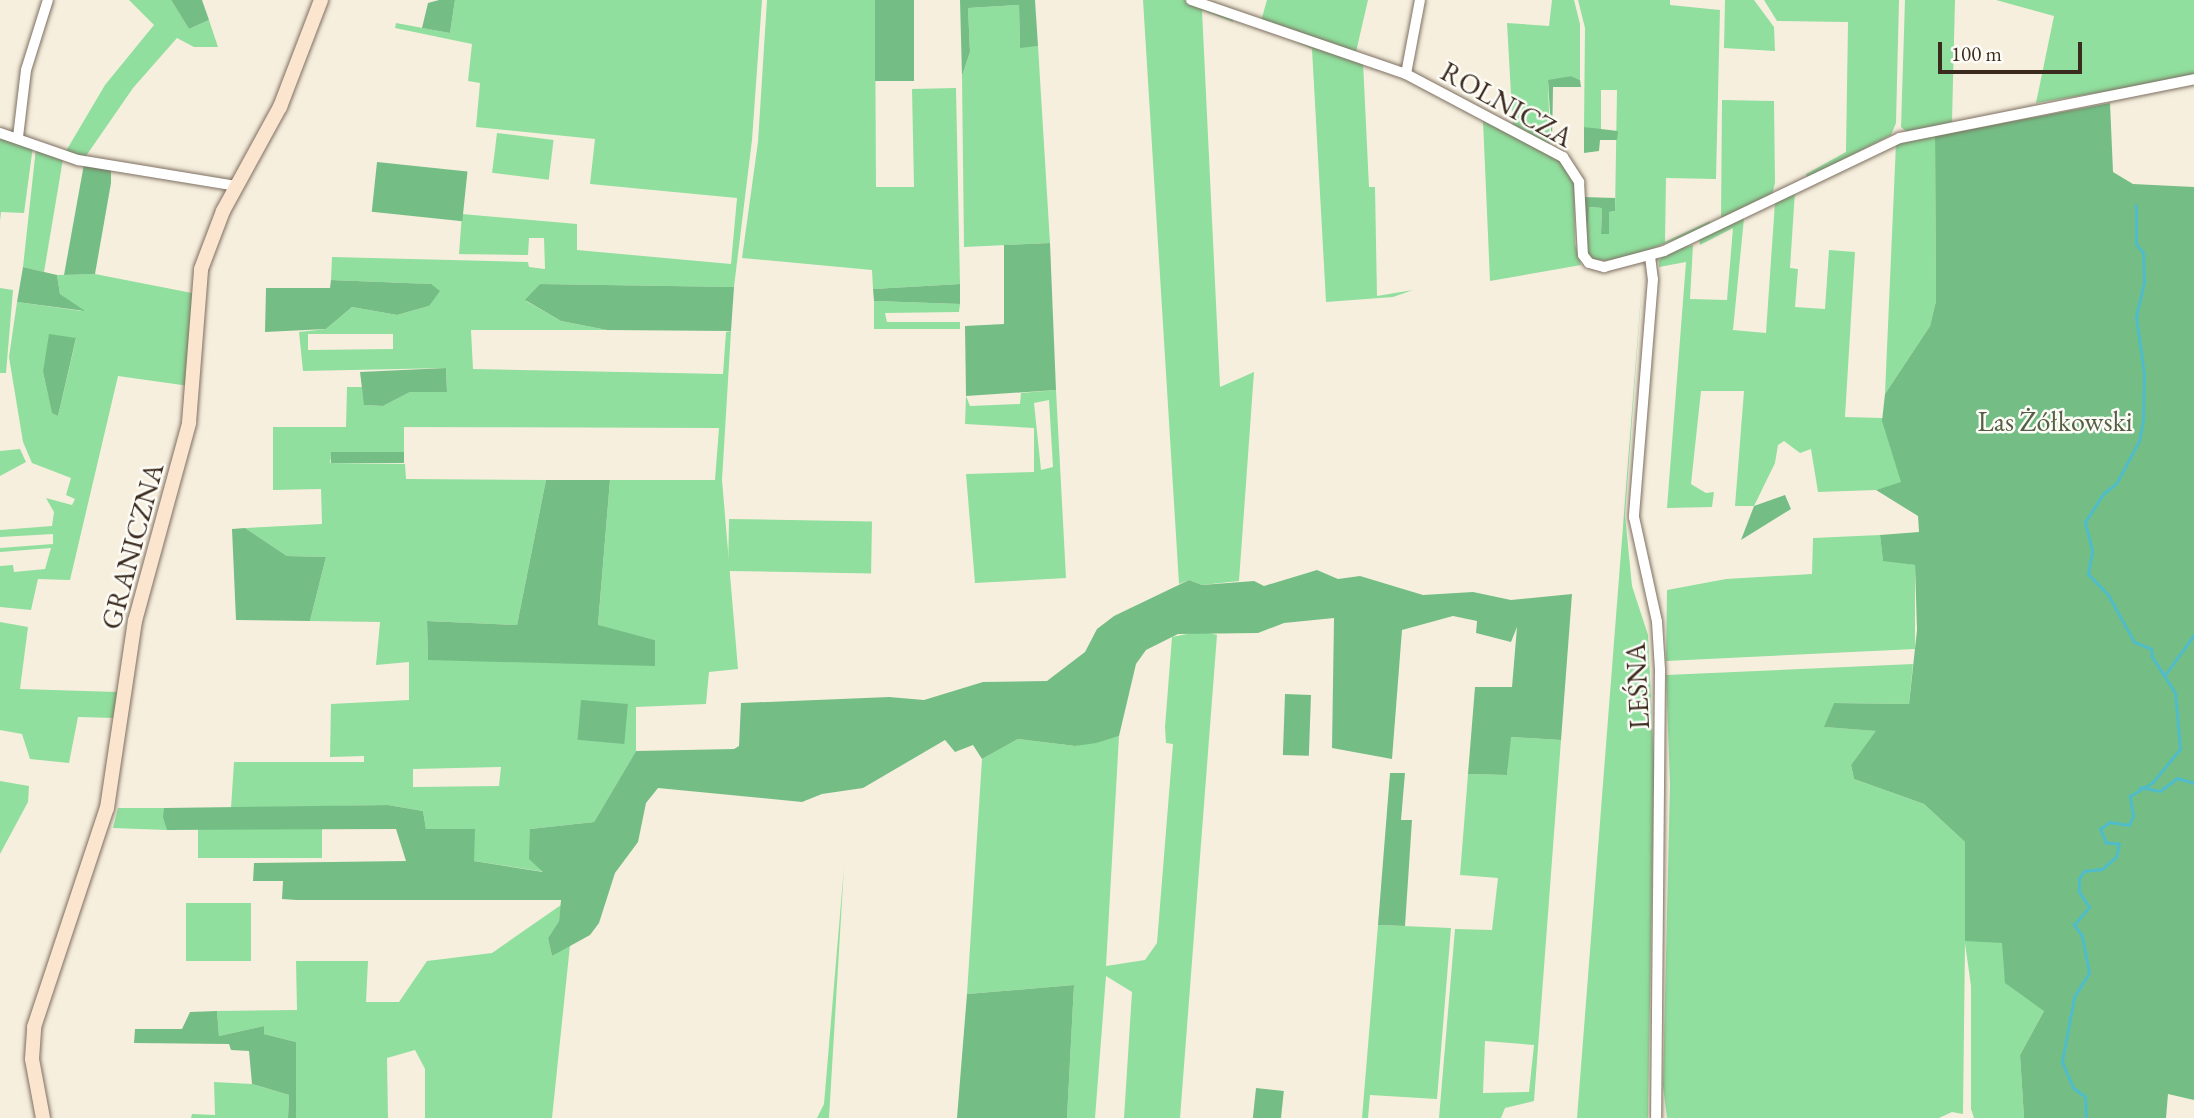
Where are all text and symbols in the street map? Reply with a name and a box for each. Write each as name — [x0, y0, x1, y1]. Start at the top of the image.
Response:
scale bar — [1942, 28, 2086, 72]
text: 100 m — [1951, 40, 2002, 67]
street label: ROLNICZA — [1435, 54, 1579, 154]
park label: Las Żółkowski — [1977, 404, 2133, 438]
street label: GRANICZNA — [94, 459, 170, 633]
street label: LEŚNA — [1618, 642, 1656, 730]

